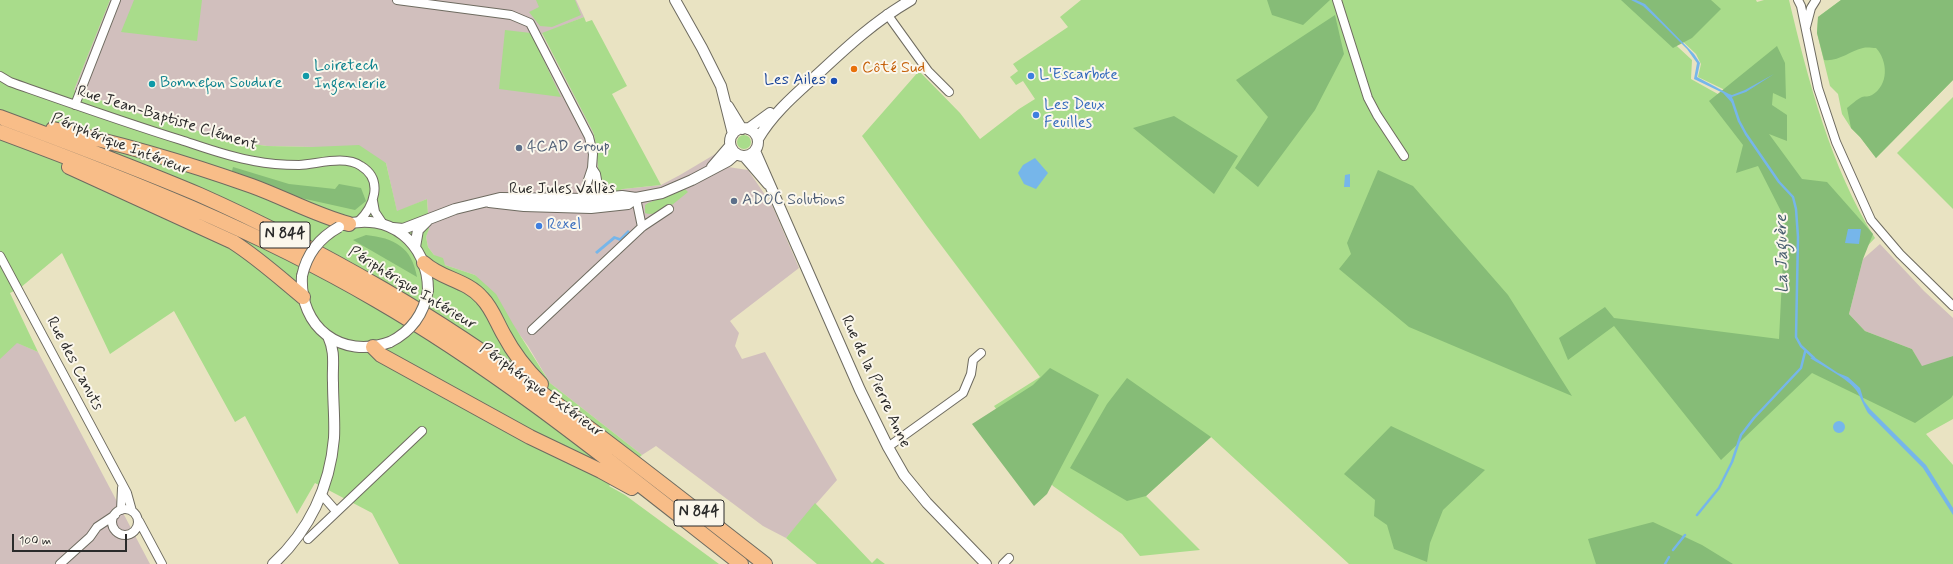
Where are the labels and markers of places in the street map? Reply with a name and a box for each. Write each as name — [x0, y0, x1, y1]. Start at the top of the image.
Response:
place label: Loiretech Ingenierie — [314, 57, 387, 95]
place label: Côté Sud — [862, 59, 925, 79]
marker: Côté Sud — [849, 64, 859, 74]
place label: L'Escarbote — [1039, 66, 1118, 86]
marker: Loiretech Ingenierie — [301, 71, 311, 81]
place label: Les Ailes — [764, 71, 826, 91]
marker: L'Escarbote — [1026, 71, 1036, 81]
place label: Bonnefon Soudure — [160, 74, 282, 94]
marker: Les Ailes — [829, 76, 839, 86]
marker: Bonnefon Soudure — [147, 79, 157, 89]
place label: Les Deux Feuilles — [1044, 96, 1105, 134]
marker: Les Deux Feuilles — [1031, 110, 1041, 120]
place label: 4CAD Group — [527, 138, 610, 158]
marker: 4CAD Group — [514, 143, 524, 153]
place label: ADOC Solutions — [742, 191, 845, 211]
marker: ADOC Solutions — [729, 196, 739, 206]
place label: Rexel — [547, 216, 581, 236]
marker: Rexel — [534, 221, 544, 231]

